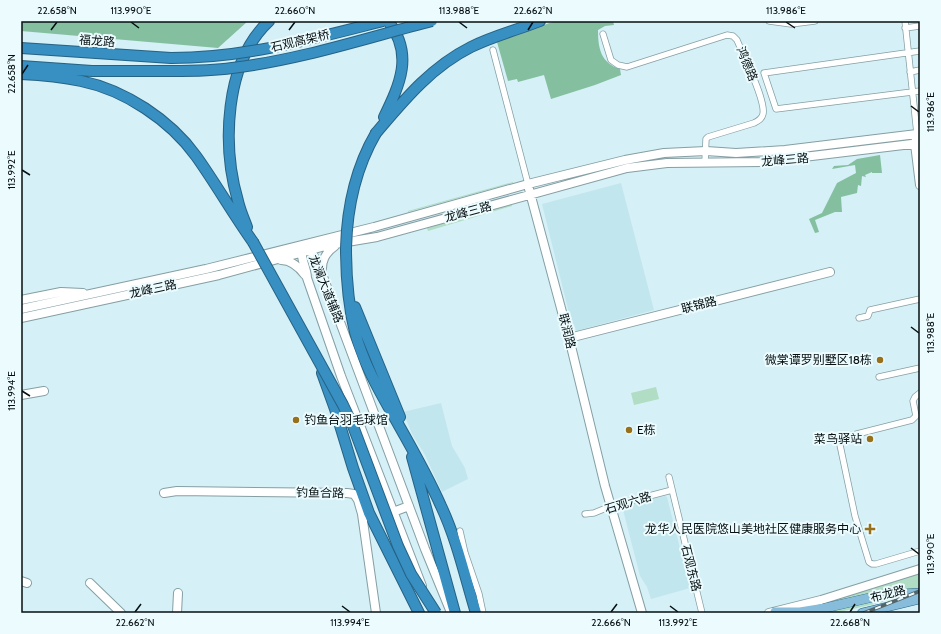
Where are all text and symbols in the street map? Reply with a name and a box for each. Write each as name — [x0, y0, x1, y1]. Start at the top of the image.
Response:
text: 22.658°N — [37, 4, 77, 17]
text: 113.990°E — [111, 4, 152, 17]
text: 22.660°N — [275, 4, 315, 17]
text: 113.988°E — [439, 4, 480, 17]
text: 22.662°N — [513, 4, 553, 17]
text: 113.986°E — [766, 4, 806, 17]
street label: 石观高架桥 — [269, 26, 331, 55]
street label: 福龙路 — [79, 32, 116, 49]
street label: 鸿德路 — [734, 44, 761, 83]
text: 22.658°N — [5, 54, 18, 94]
text: 113.986°E — [924, 92, 937, 132]
text: 113.992°E — [5, 150, 18, 190]
street label: 龙峰三路 — [760, 150, 810, 169]
street label: 龙峰三路 — [443, 198, 493, 225]
street label: 龙澜大道辅路 — [306, 253, 347, 325]
street label: 龙峰三路 — [128, 276, 178, 301]
street label: 联锦路 — [680, 293, 718, 316]
street label: 联润路 — [556, 312, 579, 350]
text: 113.988°E — [924, 312, 937, 353]
place label: 微棠谭罗别墅区18栋 — [765, 352, 872, 367]
marker: 微棠谭罗别墅区18栋 — [875, 355, 885, 365]
text: 113.994°E — [5, 371, 18, 411]
place label: 钓鱼台羽毛球馆 — [304, 412, 388, 427]
marker: 钓鱼台羽毛球馆 — [291, 415, 301, 425]
place label: E栋 — [637, 422, 656, 437]
marker: E栋 — [624, 425, 634, 435]
place label: 菜鸟驿站 — [814, 431, 862, 446]
marker: 菜鸟驿站 — [865, 434, 875, 444]
street label: 钓鱼合路 — [296, 485, 344, 500]
street label: 石观六路 — [603, 488, 653, 517]
place label: 龙华人民医院悠山美地社区健康服务中心 — [645, 521, 861, 536]
marker: 龙华人民医院悠山美地社区健康服务中心 — [864, 523, 876, 535]
text: 113.990°E — [924, 533, 937, 574]
street label: 石观东路 — [678, 543, 705, 593]
street label: 布龙路 — [869, 582, 907, 605]
text: 22.662°N — [115, 616, 155, 629]
text: 113.994°E — [330, 616, 370, 629]
text: 22.666°N — [591, 616, 631, 629]
text: 113.992°E — [658, 616, 698, 629]
text: 22.668°N — [830, 616, 870, 629]

